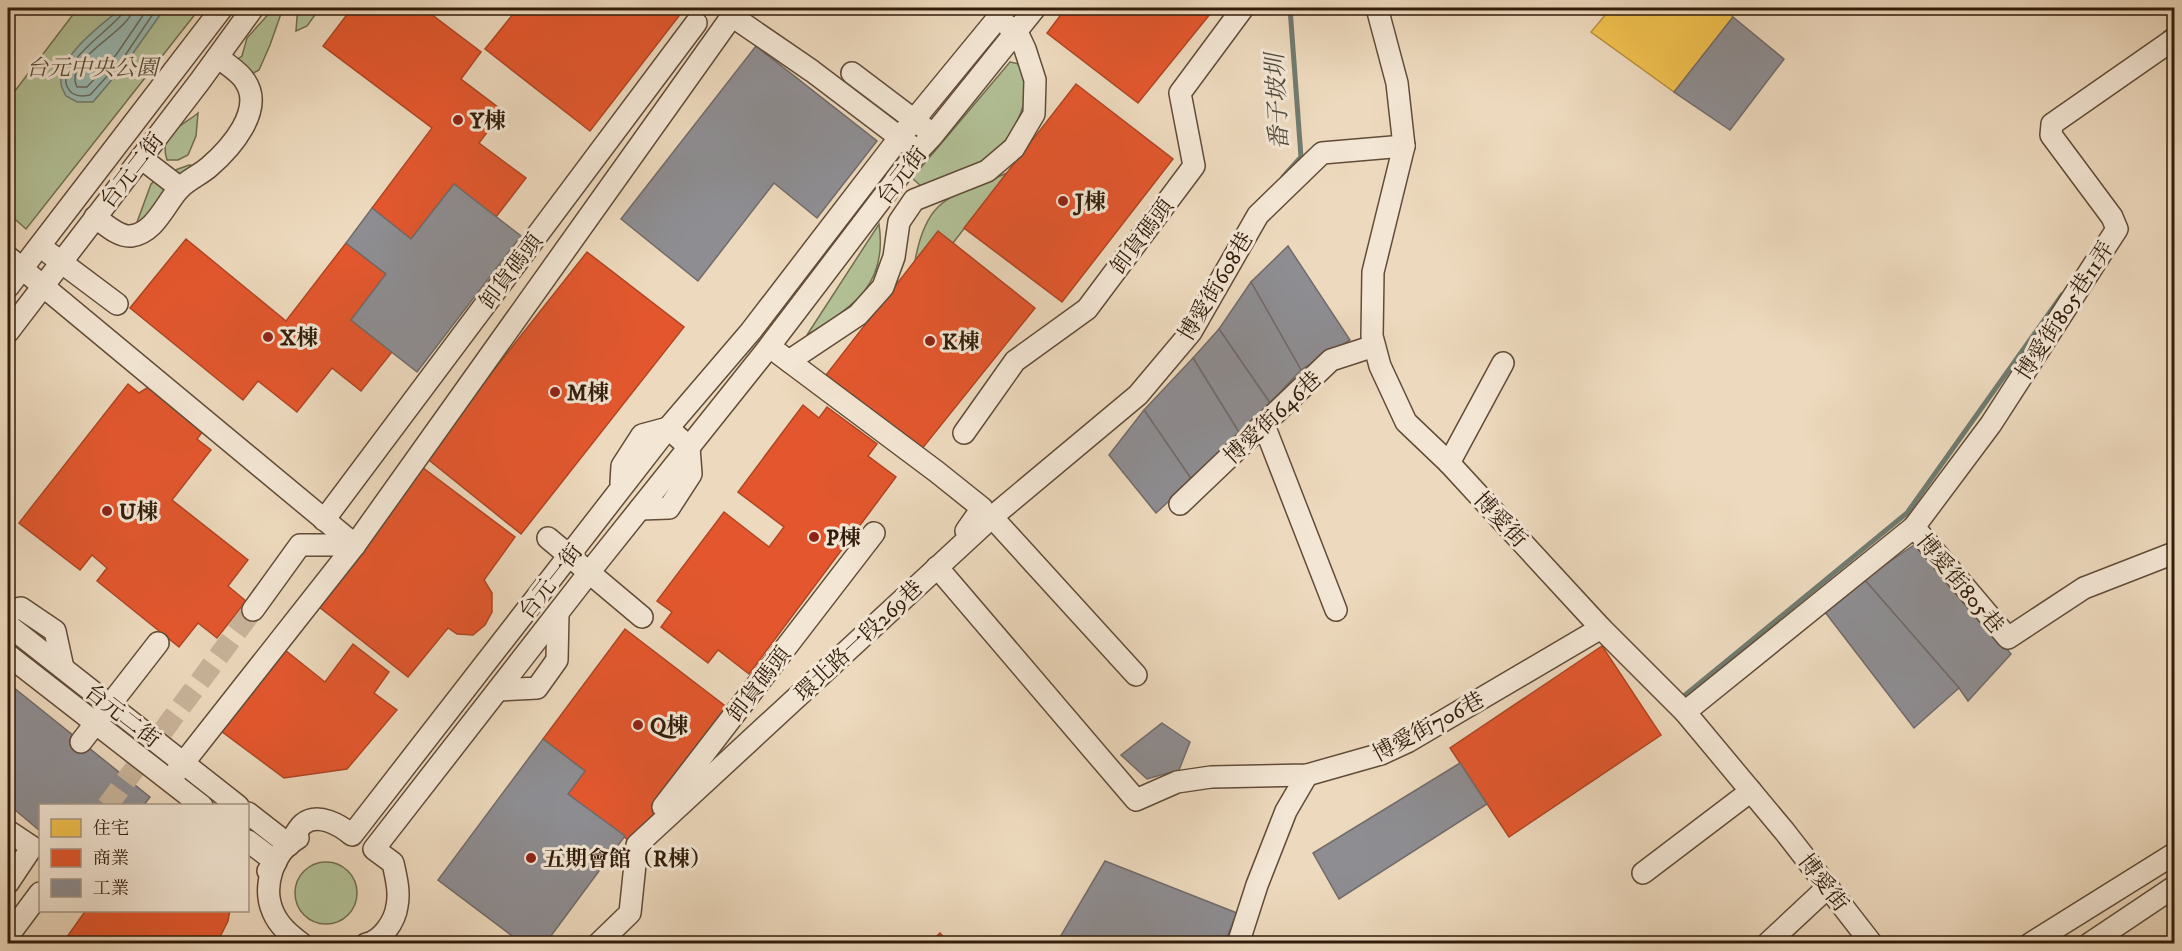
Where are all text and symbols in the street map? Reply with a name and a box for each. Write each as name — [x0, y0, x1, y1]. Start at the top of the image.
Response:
water label: 番子坡圳 — [1260, 49, 1295, 151]
park label: 台元中央公園 — [26, 55, 161, 82]
place label: Y棟 — [469, 108, 506, 135]
marker: Y棟 — [451, 113, 465, 127]
street label: 台元二街 — [94, 128, 170, 214]
street label: 台元街 — [871, 142, 933, 210]
place label: J棟 — [1072, 189, 1106, 216]
marker: J棟 — [1056, 194, 1070, 208]
street label: 卸貨碼頭 — [1105, 194, 1179, 280]
street label: 博愛街608巷 — [1173, 227, 1259, 346]
street label: 卸貨碼頭 — [474, 229, 548, 315]
street label: 博愛街805巷11弄 — [2010, 236, 2120, 385]
place label: X棟 — [280, 325, 318, 352]
place label: K棟 — [942, 329, 979, 356]
marker: X棟 — [261, 330, 275, 344]
marker: K棟 — [923, 334, 937, 348]
street label: 博愛街646巷 — [1219, 366, 1327, 470]
place label: M棟 — [567, 380, 609, 407]
marker: M棟 — [548, 385, 562, 399]
street label: 博愛街 — [1468, 487, 1532, 553]
place label: U棟 — [119, 499, 158, 526]
marker: U棟 — [100, 504, 114, 518]
place label: P棟 — [826, 525, 861, 552]
street label: 博愛街805巷 — [1910, 529, 2009, 639]
marker: P棟 — [807, 530, 821, 544]
street label: 台元一街 — [513, 539, 589, 625]
street label: 環北路一段269巷 — [789, 575, 929, 707]
street label: 卸貨碼頭 — [721, 642, 797, 728]
street label: 台元二街 — [79, 678, 165, 754]
street label: 博愛街706巷 — [1368, 687, 1489, 768]
place label: Q棟 — [650, 713, 688, 740]
marker: Q棟 — [631, 718, 645, 732]
legend — [39, 804, 249, 912]
text: 住宅 — [93, 818, 129, 840]
place label: 五期會館（R棟） — [543, 846, 712, 873]
text: 商業 — [93, 848, 129, 870]
street label: 博愛街 — [1792, 849, 1854, 917]
marker: 五期會館（R棟） — [524, 851, 538, 865]
text: 工業 — [93, 878, 129, 900]

